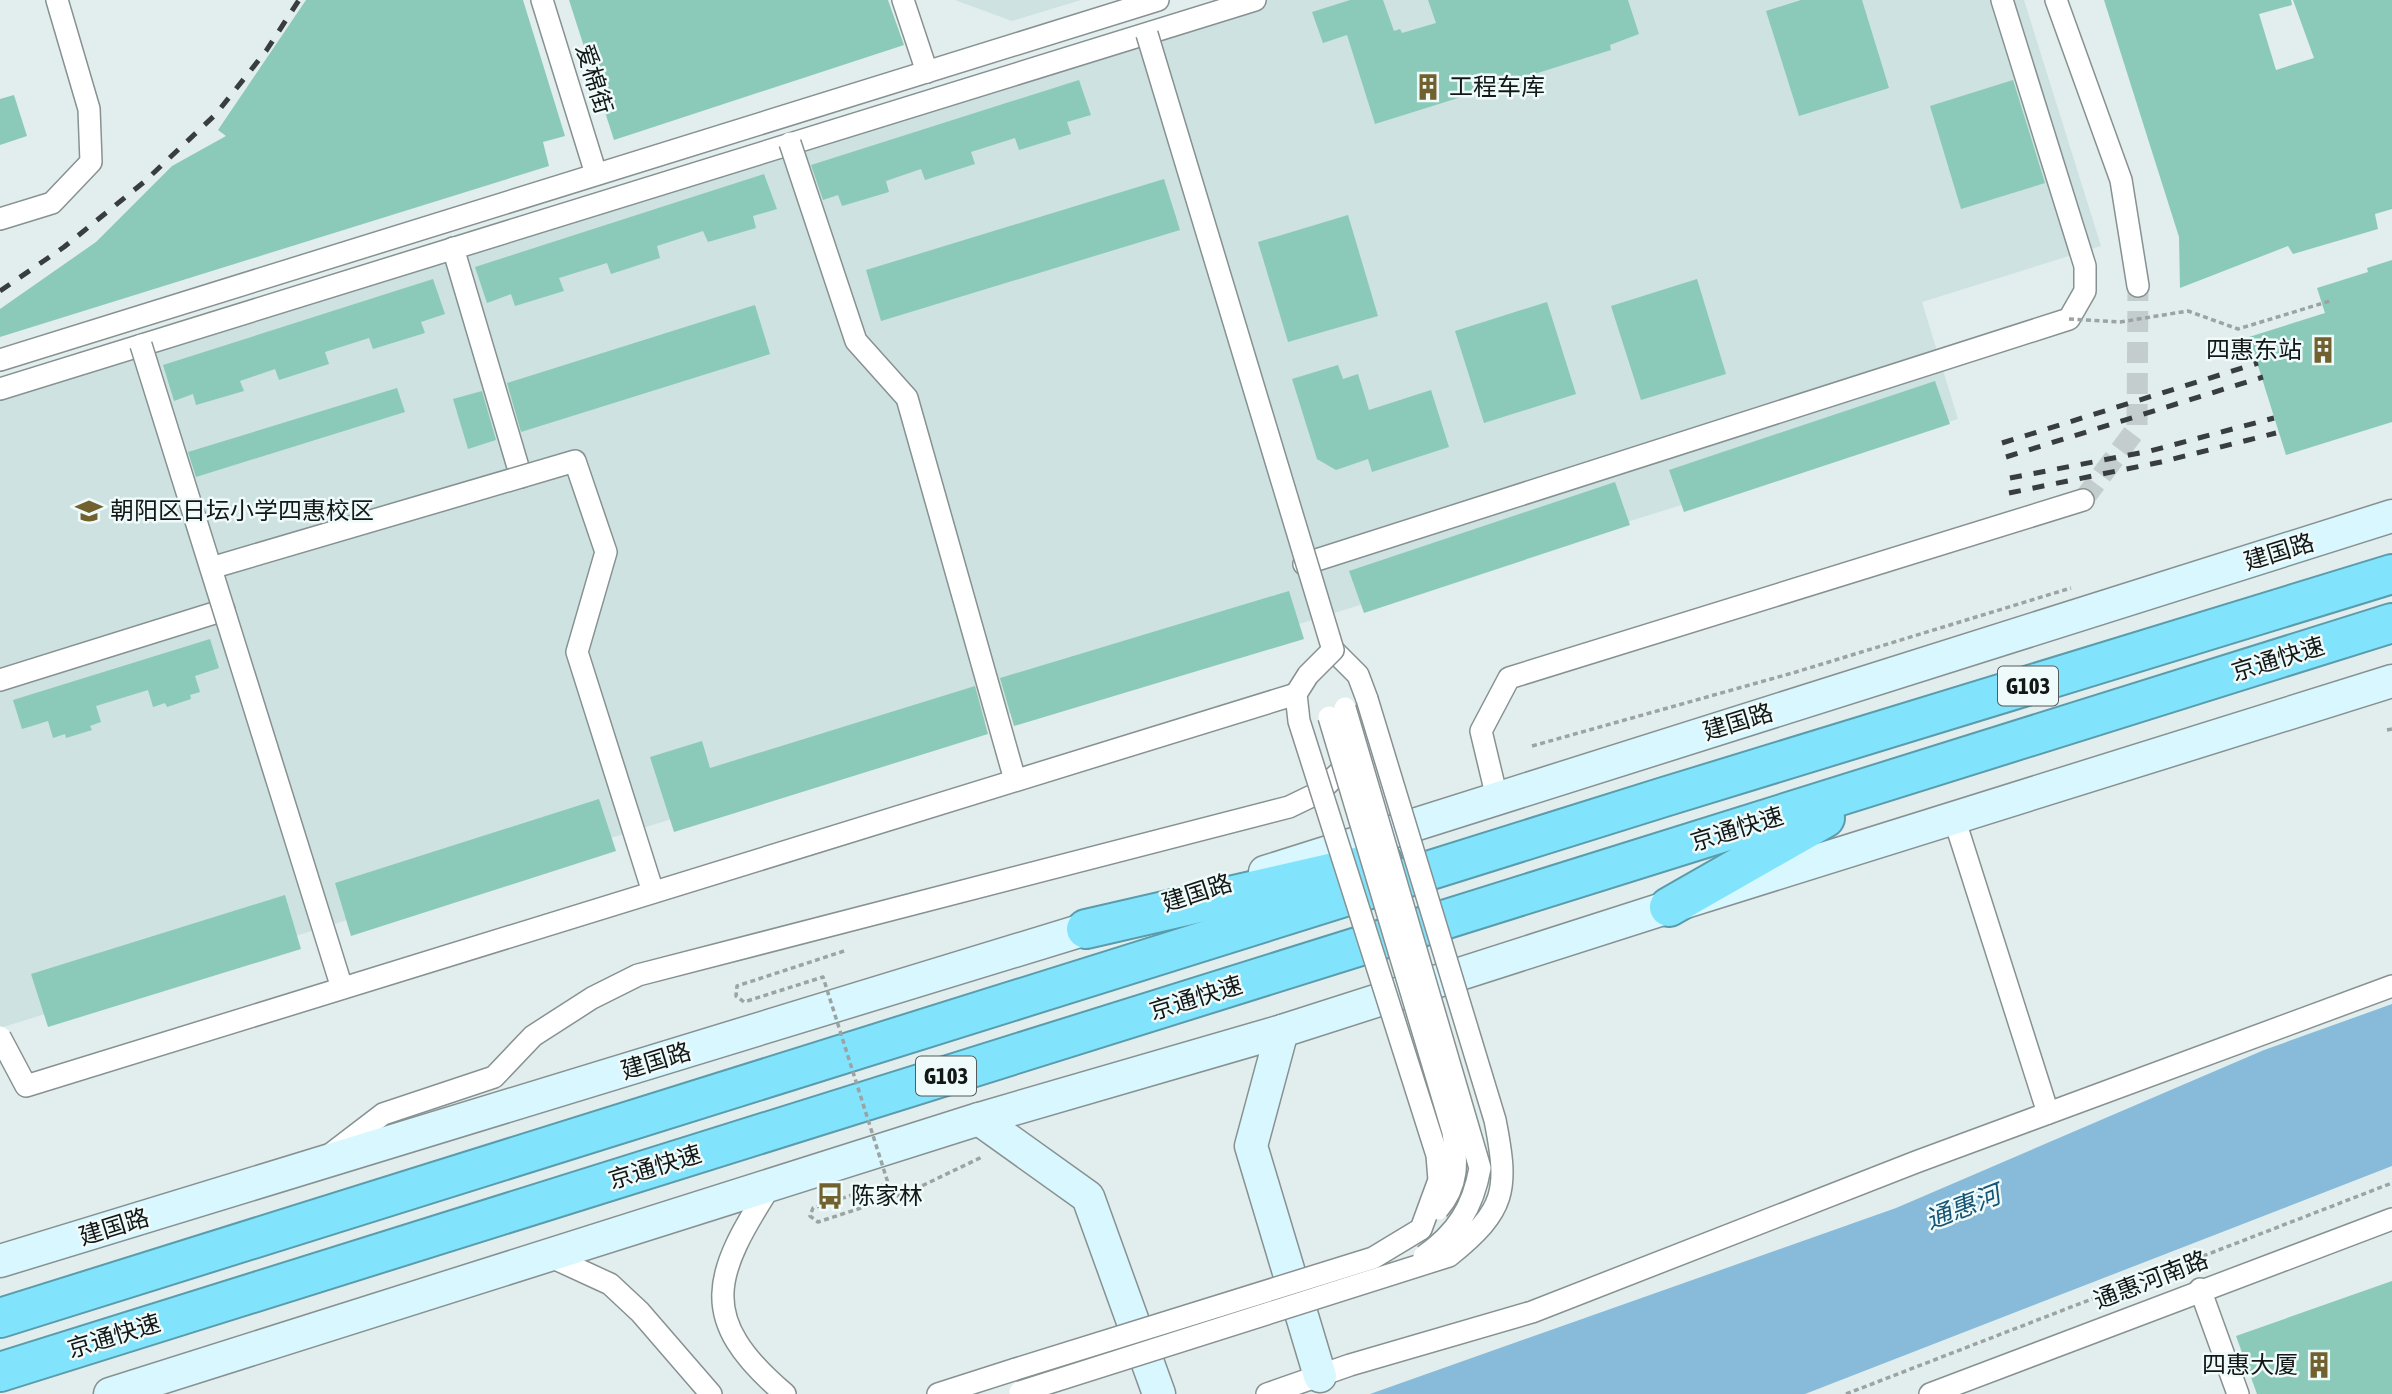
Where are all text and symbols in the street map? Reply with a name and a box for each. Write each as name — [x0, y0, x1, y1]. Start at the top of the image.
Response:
street label: 爱棉街 — [571, 40, 618, 117]
building icon: 工程车库 — [1413, 72, 1443, 102]
place label: 工程车库 — [1449, 73, 1545, 100]
building icon: 四惠东站 — [2308, 335, 2338, 365]
place label: 四惠东站 — [2206, 336, 2302, 363]
school or university icon: 朝阳区日坛小学四惠校区 — [74, 496, 104, 526]
place label: 朝阳区日坛小学四惠校区 — [110, 497, 374, 524]
street label: 建国路 — [2240, 528, 2317, 575]
street label: 京通快速 — [2228, 632, 2328, 685]
road number: G103 — [1998, 666, 2058, 706]
street label: 建国路 — [1699, 698, 1776, 745]
street label: 京通快速 — [1687, 802, 1787, 855]
street label: 建国路 — [1158, 869, 1235, 916]
street label: 京通快速 — [1146, 971, 1246, 1024]
street label: 建国路 — [617, 1037, 694, 1084]
road number: G103 — [916, 1056, 976, 1096]
street label: 京通快速 — [605, 1140, 705, 1193]
water label: 通惠河 — [1921, 1177, 2009, 1235]
bus stop icon: 陈家林 — [815, 1181, 845, 1211]
place label: 陈家林 — [851, 1182, 923, 1209]
street label: 建国路 — [75, 1203, 152, 1250]
street label: 通惠河南路 — [2090, 1245, 2212, 1314]
street label: 京通快速 — [64, 1309, 164, 1362]
building icon: 四惠大厦 — [2304, 1350, 2334, 1380]
place label: 四惠大厦 — [2202, 1351, 2298, 1378]

